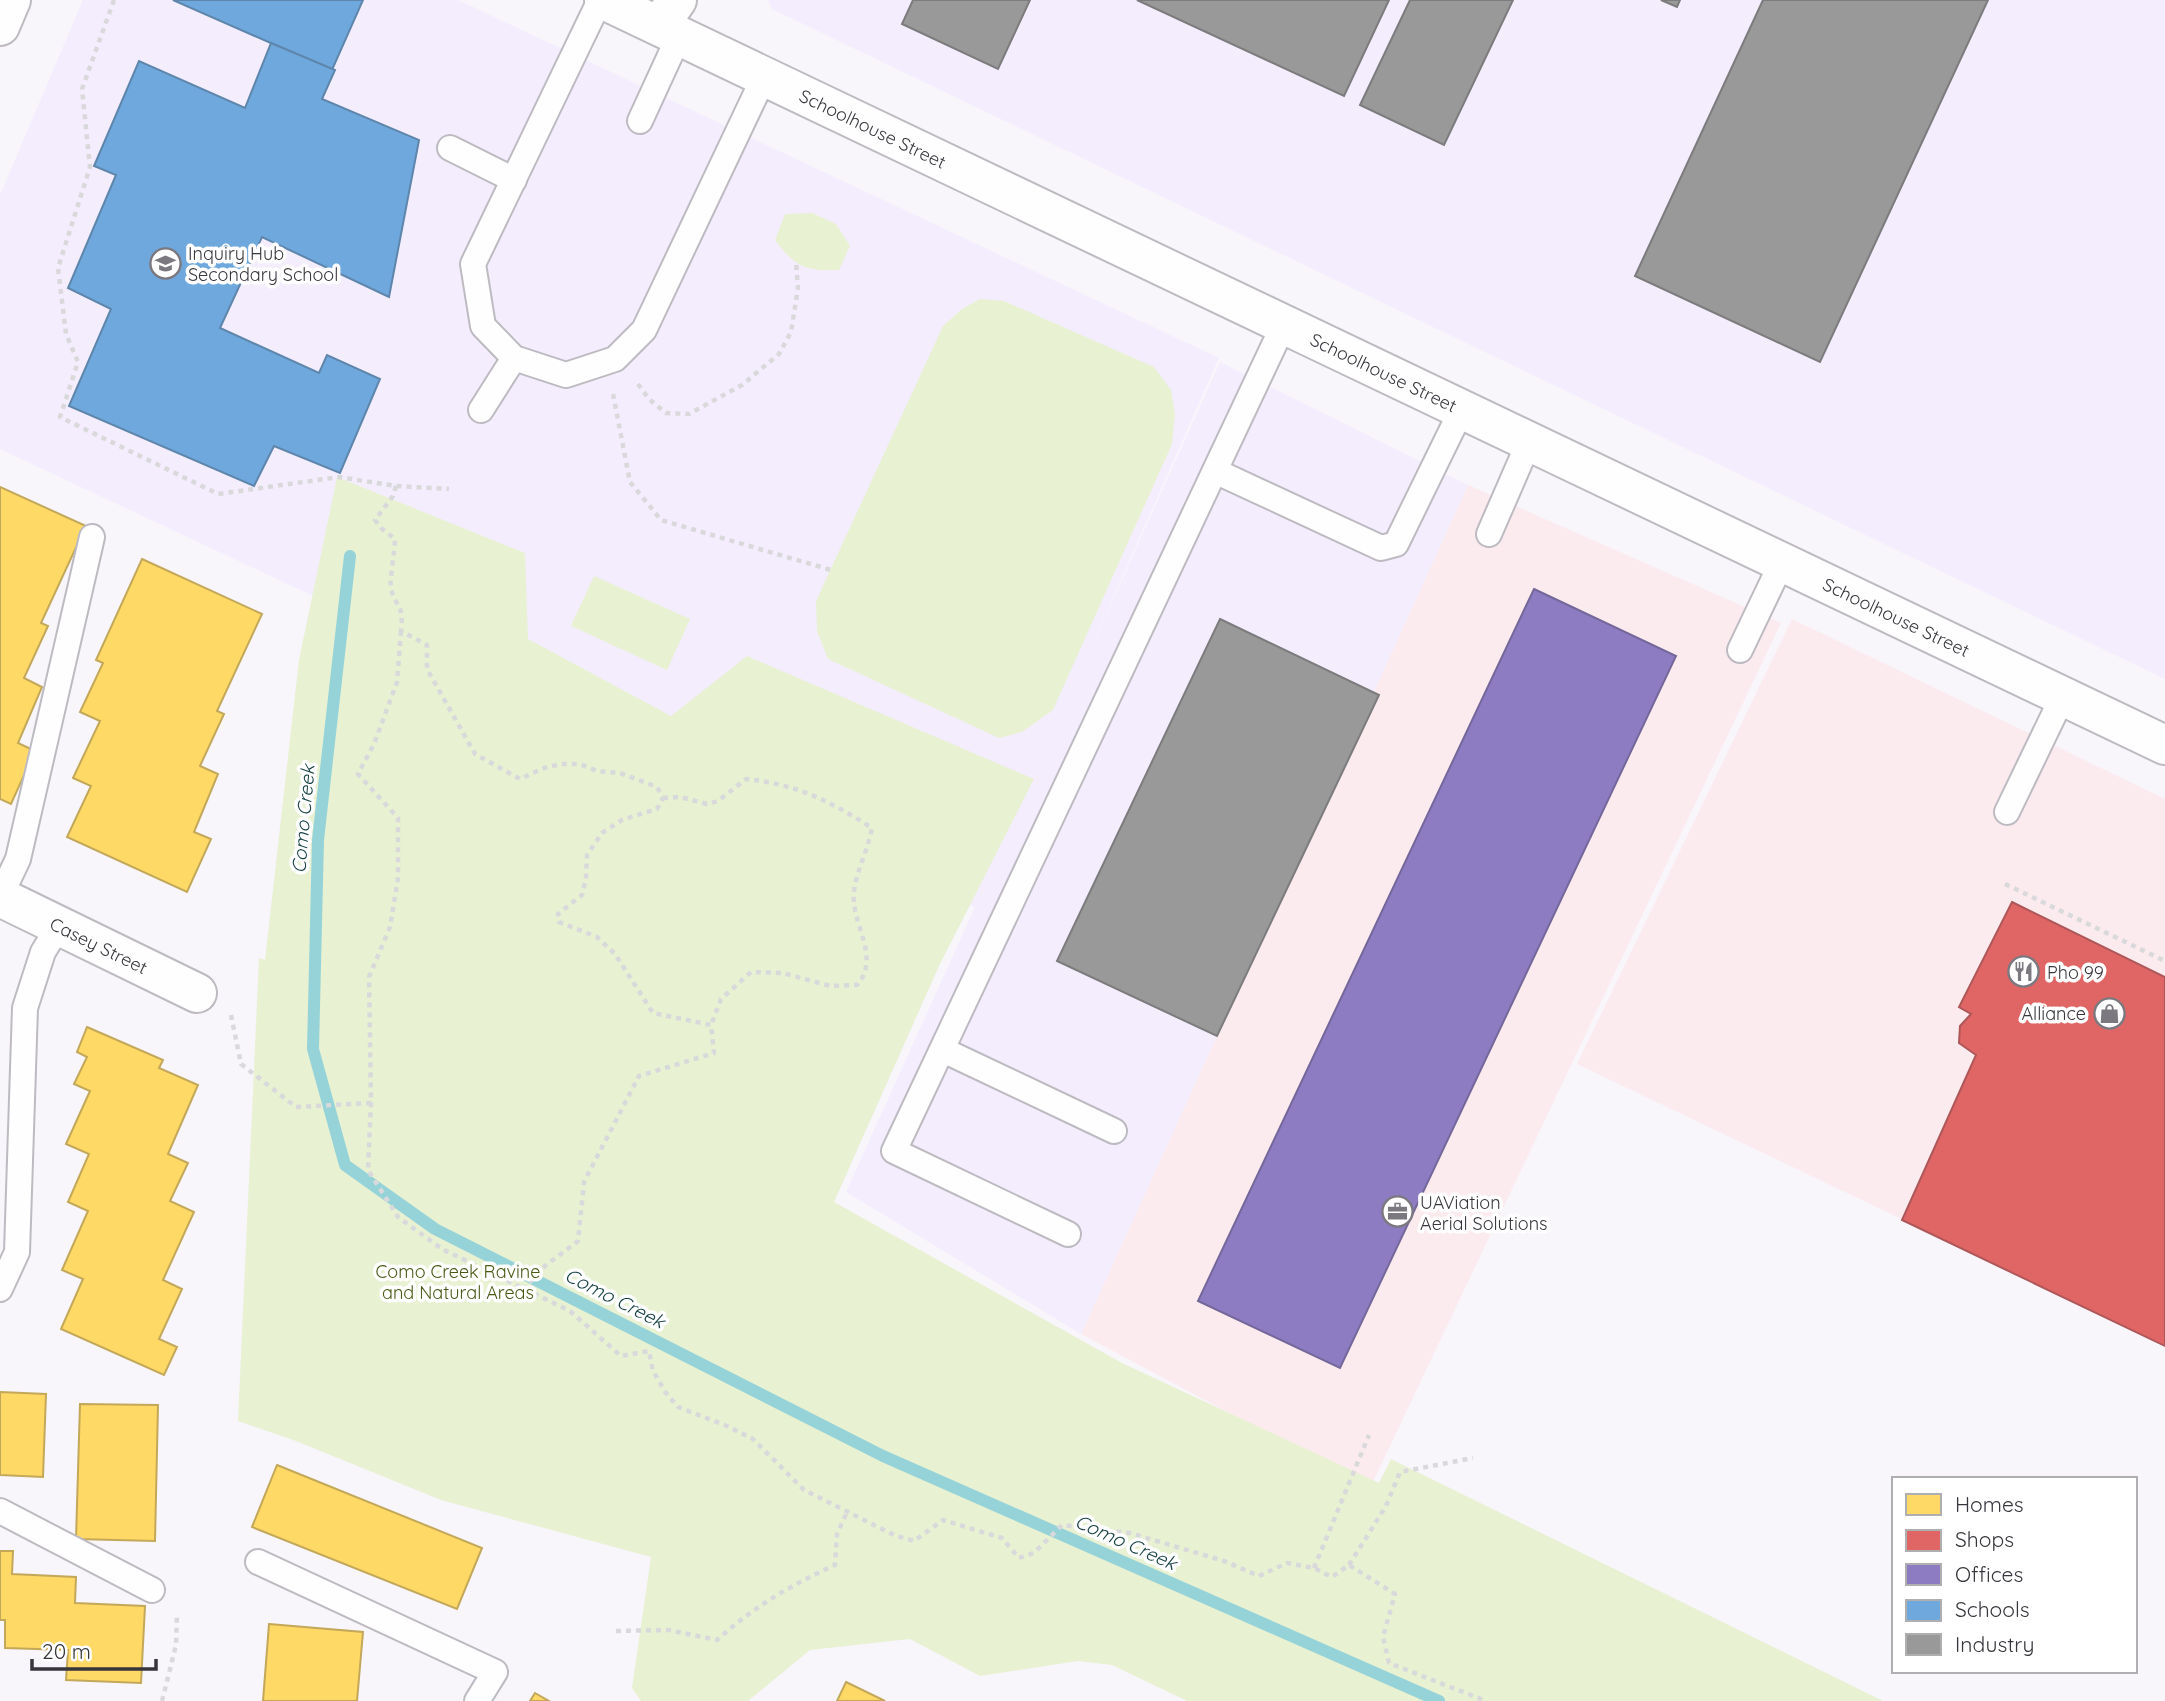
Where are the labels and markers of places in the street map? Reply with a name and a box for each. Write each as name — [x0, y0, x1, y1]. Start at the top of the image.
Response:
place label: Inquiry Hub Secondary School — [188, 242, 338, 286]
school or university icon: Inquiry Hub Secondary School — [148, 246, 182, 280]
restaurant icon: Pho 99 — [2007, 955, 2041, 989]
place label: Pho 99 — [2047, 961, 2104, 984]
shop icon: Alliance — [2092, 996, 2126, 1030]
place label: Alliance — [2021, 1002, 2086, 1025]
place label: UAViation Aerial Solutions — [1420, 1191, 1548, 1235]
office icon: UAViation Aerial Solutions — [1380, 1195, 1414, 1229]

